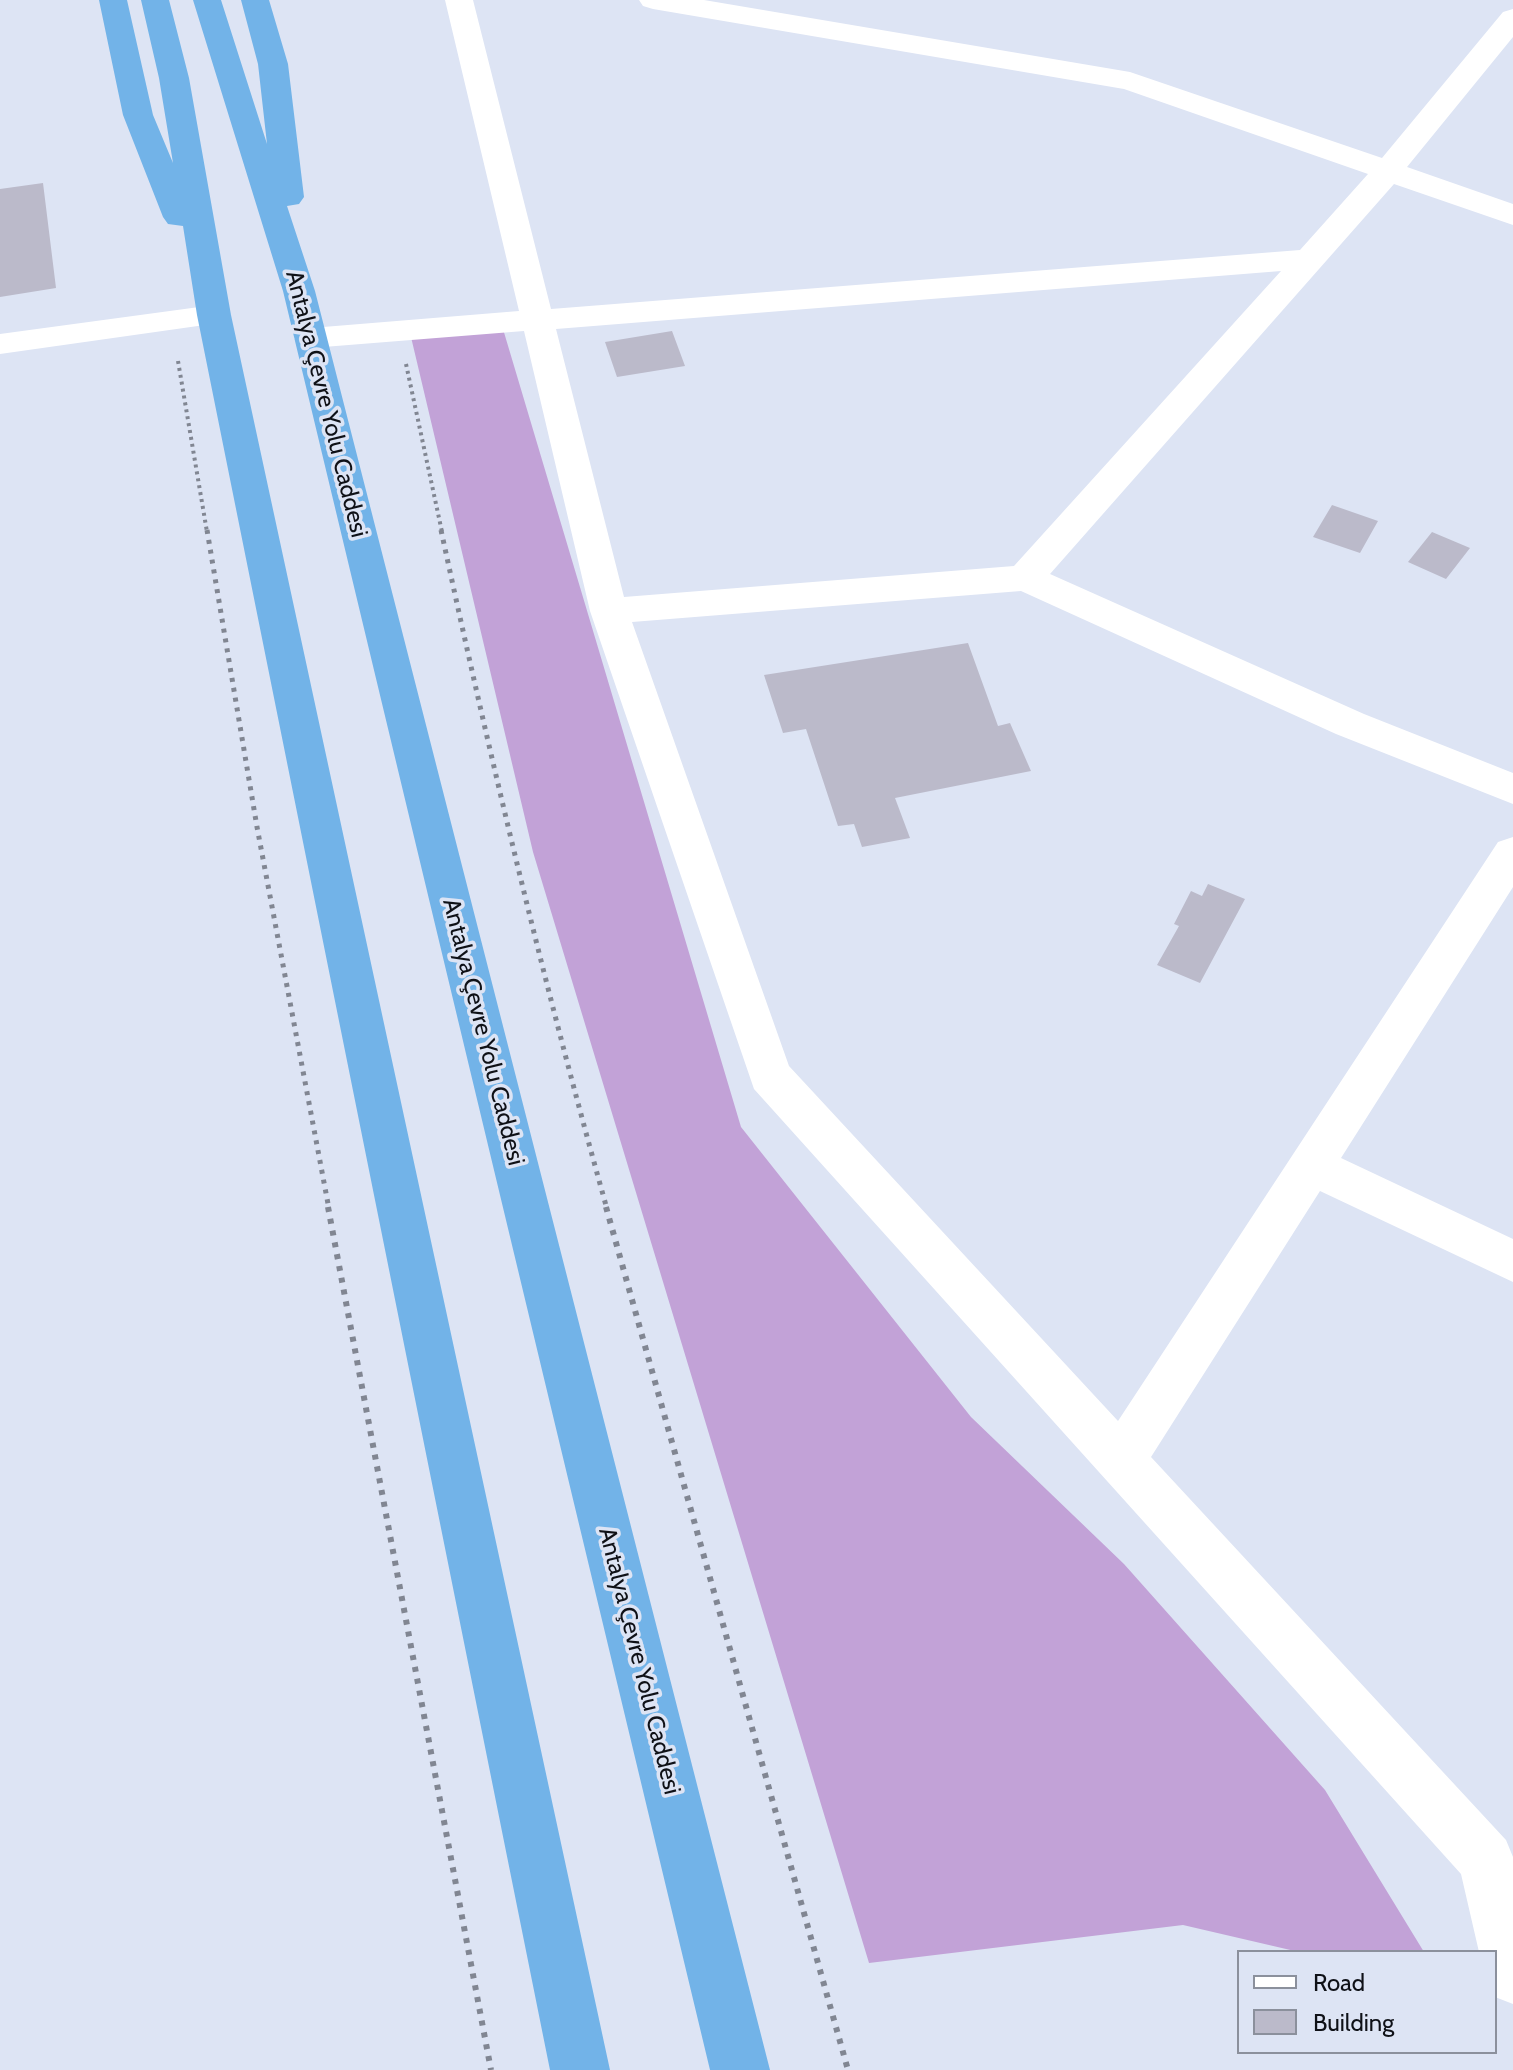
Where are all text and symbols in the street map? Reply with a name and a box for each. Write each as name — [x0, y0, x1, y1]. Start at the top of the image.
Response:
street label: Antalya Çevre Yolu Caddesi — [279, 268, 373, 540]
street label: Antalya Çevre Yolu Caddesi — [436, 896, 530, 1168]
street label: Antalya Çevre Yolu Caddesi — [592, 1525, 686, 1797]
legend — [1237, 1950, 1497, 2054]
text: Road — [1313, 1968, 1365, 1997]
text: Building — [1313, 2008, 1394, 2037]

